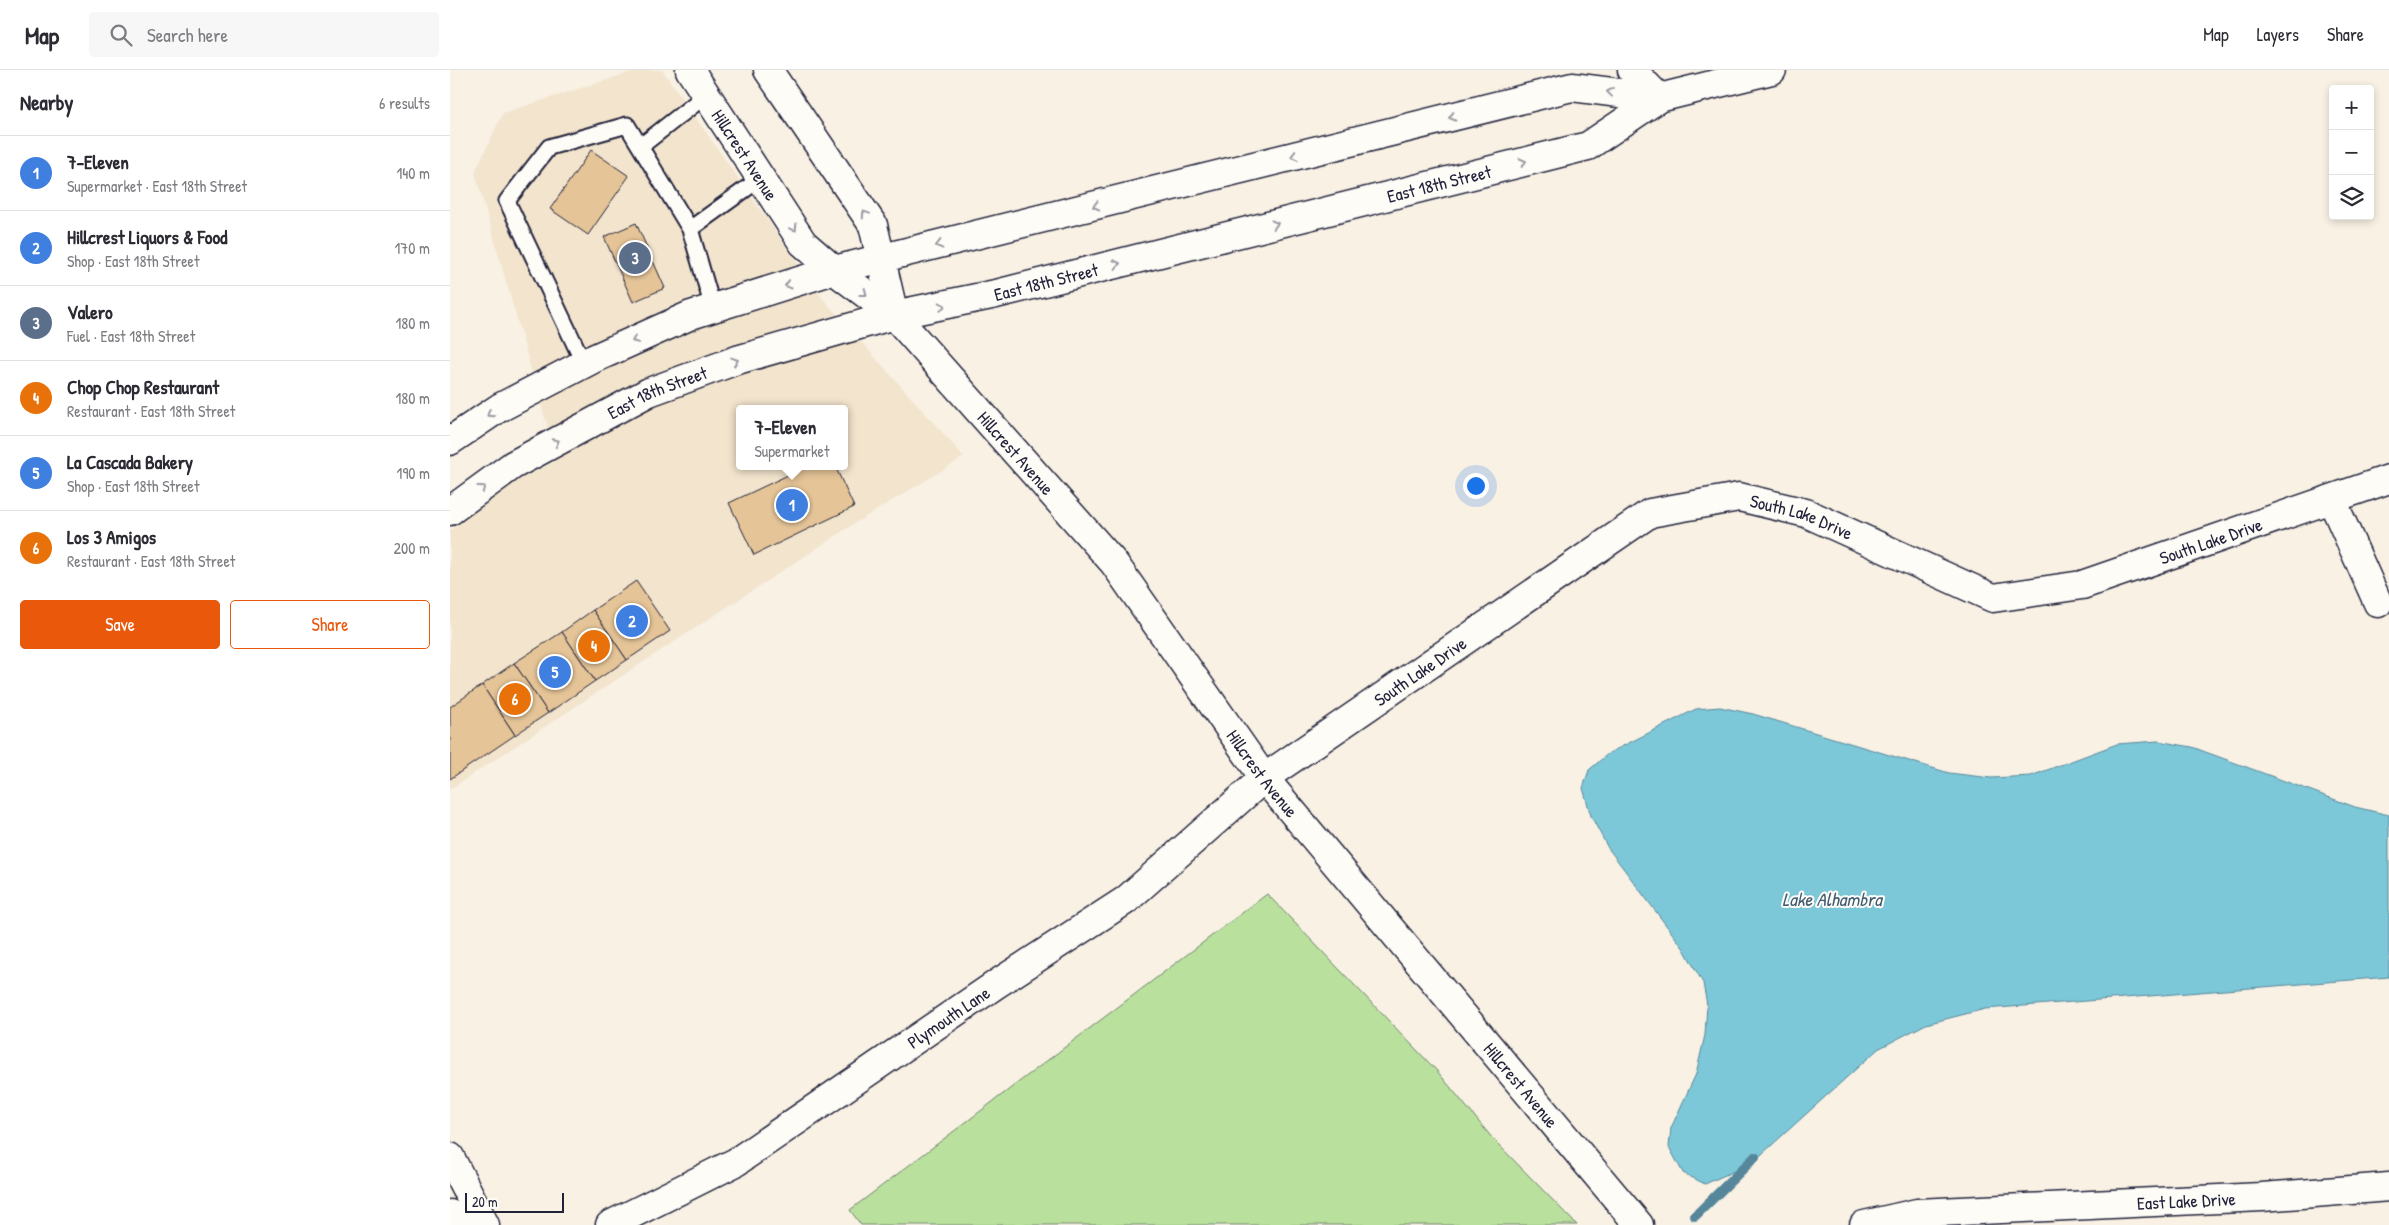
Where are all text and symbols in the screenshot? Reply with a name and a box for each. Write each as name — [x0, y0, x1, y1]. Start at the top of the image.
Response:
search box — [89, 12, 439, 57]
text: Map — [25, 19, 59, 51]
icon: search — [107, 21, 135, 49]
text: Search here — [147, 22, 228, 48]
text: Map — [2203, 22, 2229, 47]
text: Layers — [2257, 22, 2299, 47]
text: Share — [2327, 22, 2364, 47]
map controls — [2329, 85, 2374, 220]
button: + — [2329, 85, 2374, 130]
one-way arrow — [1606, 87, 1614, 97]
text: Nearby — [20, 88, 73, 117]
text: 6 results — [379, 92, 430, 114]
street label: Hillcrest Avenue — [706, 104, 784, 205]
one-way arrow — [1447, 111, 1456, 122]
button: − — [2329, 130, 2374, 175]
text: 7-Eleven — [67, 149, 129, 175]
one-way arrow — [1291, 151, 1299, 161]
one-way arrow — [1518, 157, 1527, 168]
street label: East 18th Street — [1384, 158, 1494, 208]
text: 1 — [33, 162, 39, 184]
text: 140 m — [396, 162, 430, 184]
text: Supermarket · East 18th Street — [67, 175, 247, 197]
button: layers — [2329, 175, 2374, 220]
one-way arrow — [1092, 200, 1101, 211]
one-way arrow — [862, 210, 871, 219]
one-way arrow — [1270, 220, 1278, 230]
one-way arrow — [788, 222, 797, 231]
text: Hillcrest Liquors & Food — [67, 224, 227, 250]
text: 2 — [32, 237, 40, 259]
text: 170 m — [395, 237, 430, 259]
pin: 3 — [619, 239, 651, 277]
one-way arrow — [934, 239, 943, 250]
text: Shop · East 18th Street — [67, 250, 200, 272]
street label: East 18th Street — [991, 256, 1101, 307]
one-way arrow — [1113, 259, 1122, 270]
one-way arrow — [784, 279, 792, 289]
one-way arrow — [858, 287, 868, 296]
text: Valero — [67, 299, 113, 325]
one-way arrow — [938, 301, 947, 311]
text: 3 — [32, 312, 40, 334]
text: 180 m — [396, 312, 430, 334]
text: Fuel · East 18th Street — [67, 325, 195, 347]
one-way arrow — [631, 334, 640, 345]
one-way arrow — [731, 357, 739, 367]
street label: East 18th Street — [603, 359, 711, 425]
text: Chop Chop Restaurant — [67, 374, 219, 400]
text: 4 — [33, 387, 39, 409]
text: 180 m — [396, 387, 430, 409]
text: Restaurant · East 18th Street — [67, 400, 235, 422]
popup — [736, 405, 848, 470]
street label: Hillcrest Avenue — [972, 405, 1060, 500]
one-way arrow — [487, 408, 496, 417]
text: 7-Eleven — [755, 414, 816, 440]
one-way arrow — [551, 438, 560, 448]
text: Supermarket — [755, 440, 829, 462]
text: La Cascada Bakery — [67, 449, 193, 475]
text: 5 — [33, 462, 39, 484]
text: 190 m — [397, 462, 430, 484]
your location — [1463, 473, 1489, 499]
text: Shop · East 18th Street — [67, 475, 200, 497]
one-way arrow — [476, 485, 485, 494]
pin: 1 — [776, 486, 808, 524]
street label: South Lake Drive — [1748, 488, 1857, 545]
street label: South Lake Drive — [2156, 511, 2265, 570]
text: Los 3 Amigos — [67, 524, 156, 550]
text: 6 — [33, 537, 39, 559]
text: 200 m — [394, 537, 430, 559]
text: Restaurant · East 18th Street — [67, 550, 235, 572]
button: Save — [20, 600, 220, 649]
button: Share — [230, 600, 430, 649]
pin: 2 — [616, 602, 648, 640]
pin: 4 — [578, 627, 610, 665]
street label: South Lake Drive — [1369, 630, 1471, 712]
pin: 5 — [539, 653, 571, 691]
pin: 6 — [499, 680, 531, 718]
street label: Hillcrest Avenue — [1221, 724, 1304, 822]
water label: Lake Alhambra — [1782, 886, 1884, 912]
street label: Plymouth Lane — [902, 980, 994, 1054]
street label: Hillcrest Avenue — [1478, 1037, 1564, 1133]
street label: East Lake Drive — [2136, 1186, 2236, 1215]
scale bar — [465, 1190, 564, 1213]
text: 20 m — [472, 1192, 498, 1211]

